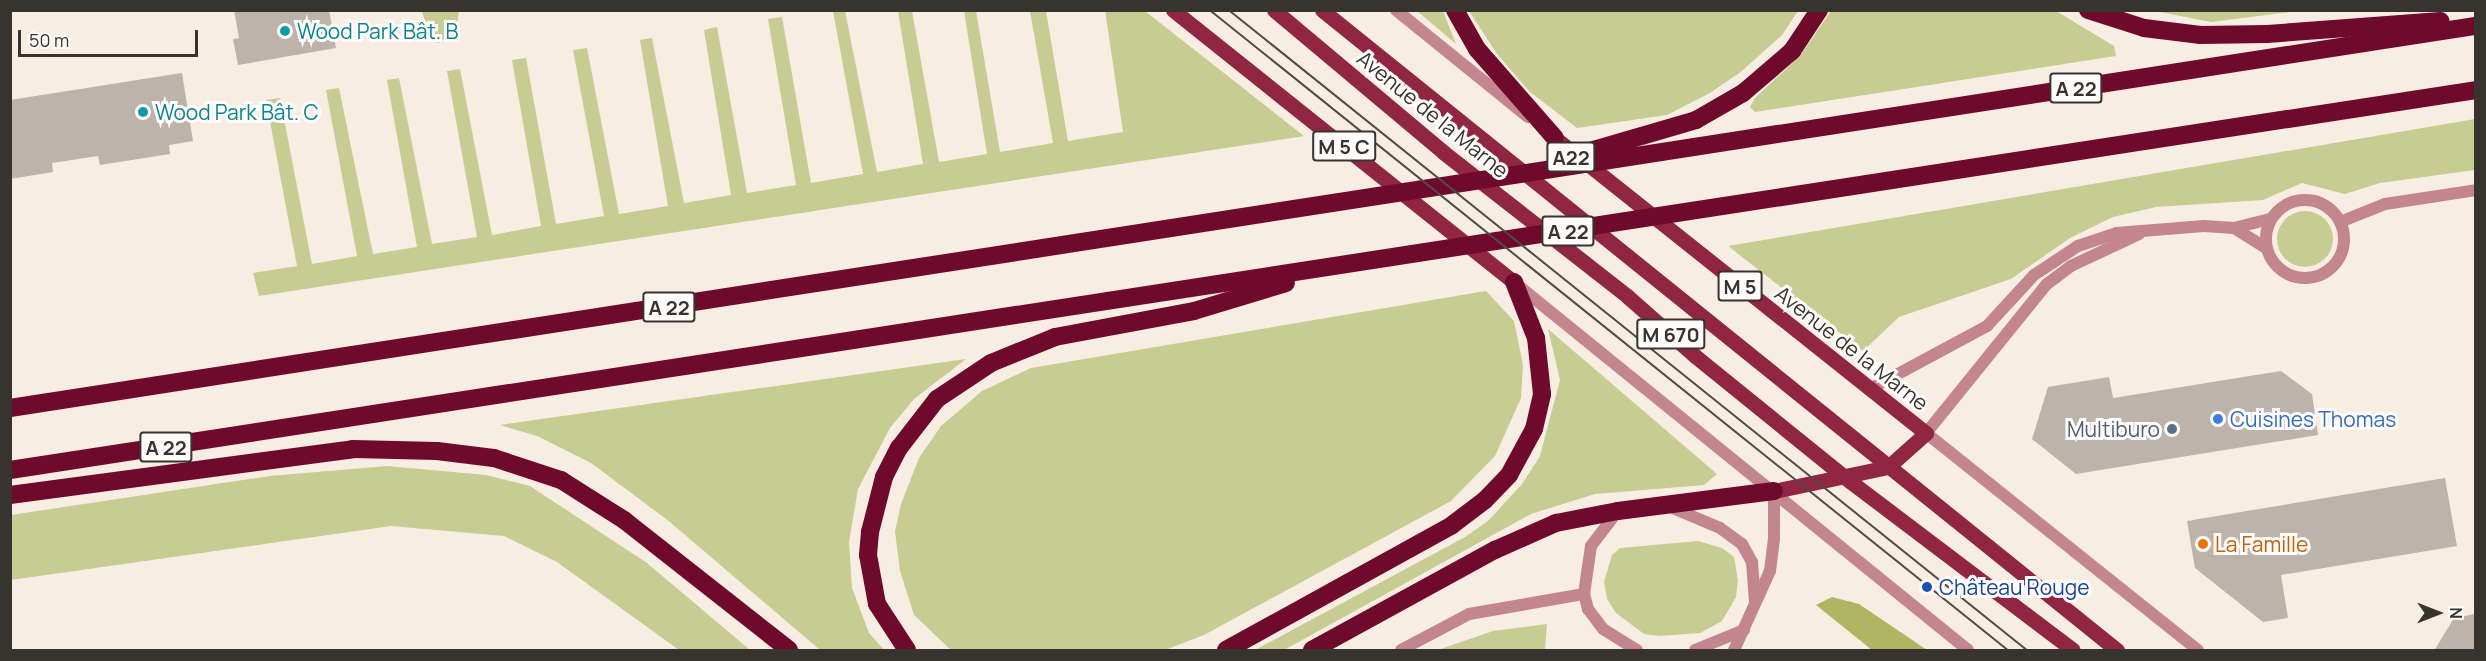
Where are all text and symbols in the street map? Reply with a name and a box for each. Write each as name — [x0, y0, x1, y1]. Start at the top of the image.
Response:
scale bar — [21, 18, 201, 56]
place label: Wood Park Bât. B — [297, 18, 458, 44]
marker: Wood Park Bât. B — [278, 24, 292, 38]
text: 50 m — [29, 28, 69, 52]
street label: Avenue de la Marne — [1352, 45, 1514, 183]
road number: A 22 — [2049, 71, 2103, 105]
place label: Wood Park Bât. C — [155, 99, 318, 125]
marker: Wood Park Bât. C — [136, 105, 150, 119]
road number: M 5 C — [1311, 129, 1377, 163]
road number: A22 — [1546, 140, 1596, 174]
road number: A 22 — [1541, 214, 1595, 248]
road number: M 5 — [1718, 269, 1762, 303]
street label: Avenue de la Marne — [1770, 280, 1934, 416]
road number: A 22 — [642, 290, 696, 324]
road number: M 670 — [1635, 317, 1707, 351]
place label: Cuisines Thomas — [2230, 406, 2396, 432]
marker: Cuisines Thomas — [2211, 412, 2225, 426]
place label: Multiburo — [2067, 416, 2160, 442]
marker: Multiburo — [2165, 422, 2179, 436]
road number: A 22 — [139, 430, 193, 464]
place label: La Famille — [2215, 531, 2308, 557]
marker: La Famille — [2196, 537, 2210, 551]
place label: Château Rouge — [1939, 574, 2089, 600]
marker: Château Rouge — [1920, 580, 1934, 594]
north arrow — [2408, 583, 2468, 643]
text: N — [2445, 607, 2467, 619]

